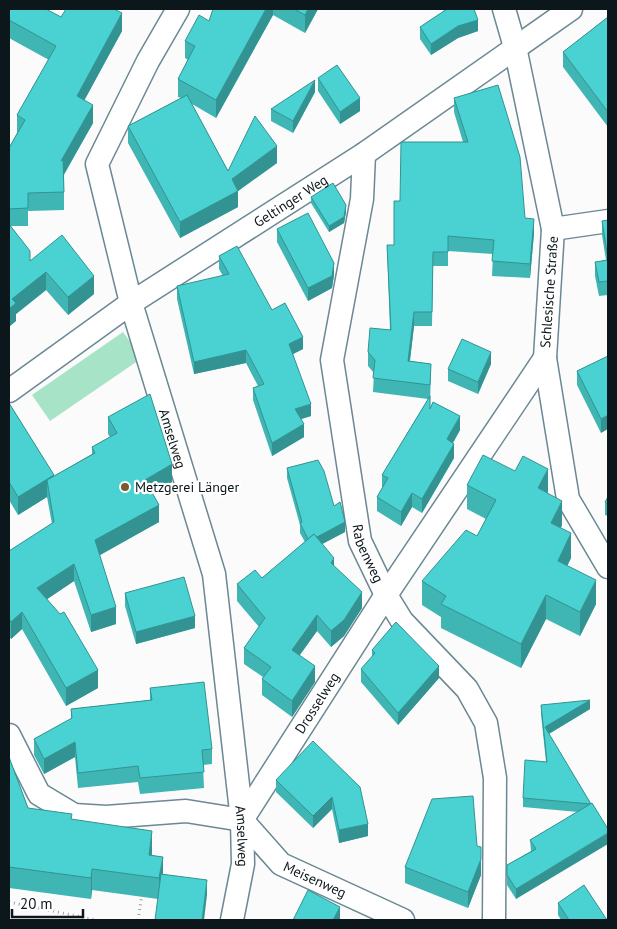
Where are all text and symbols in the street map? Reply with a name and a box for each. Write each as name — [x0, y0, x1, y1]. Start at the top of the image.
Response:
street label: Geltinger Weg — [250, 171, 331, 231]
street label: Schlesische Straße — [536, 235, 562, 349]
street label: Amselweg — [155, 407, 190, 471]
place label: Metzgerei Länger — [135, 478, 239, 496]
marker: Metzgerei Länger — [119, 481, 131, 493]
street label: Rabenweg — [348, 523, 388, 586]
street label: Drosselweg — [291, 669, 343, 737]
street label: Amselweg — [231, 804, 252, 867]
street label: Meisenweg — [280, 857, 349, 902]
scale bar — [12, 886, 84, 918]
text: 20 m — [20, 894, 53, 913]

